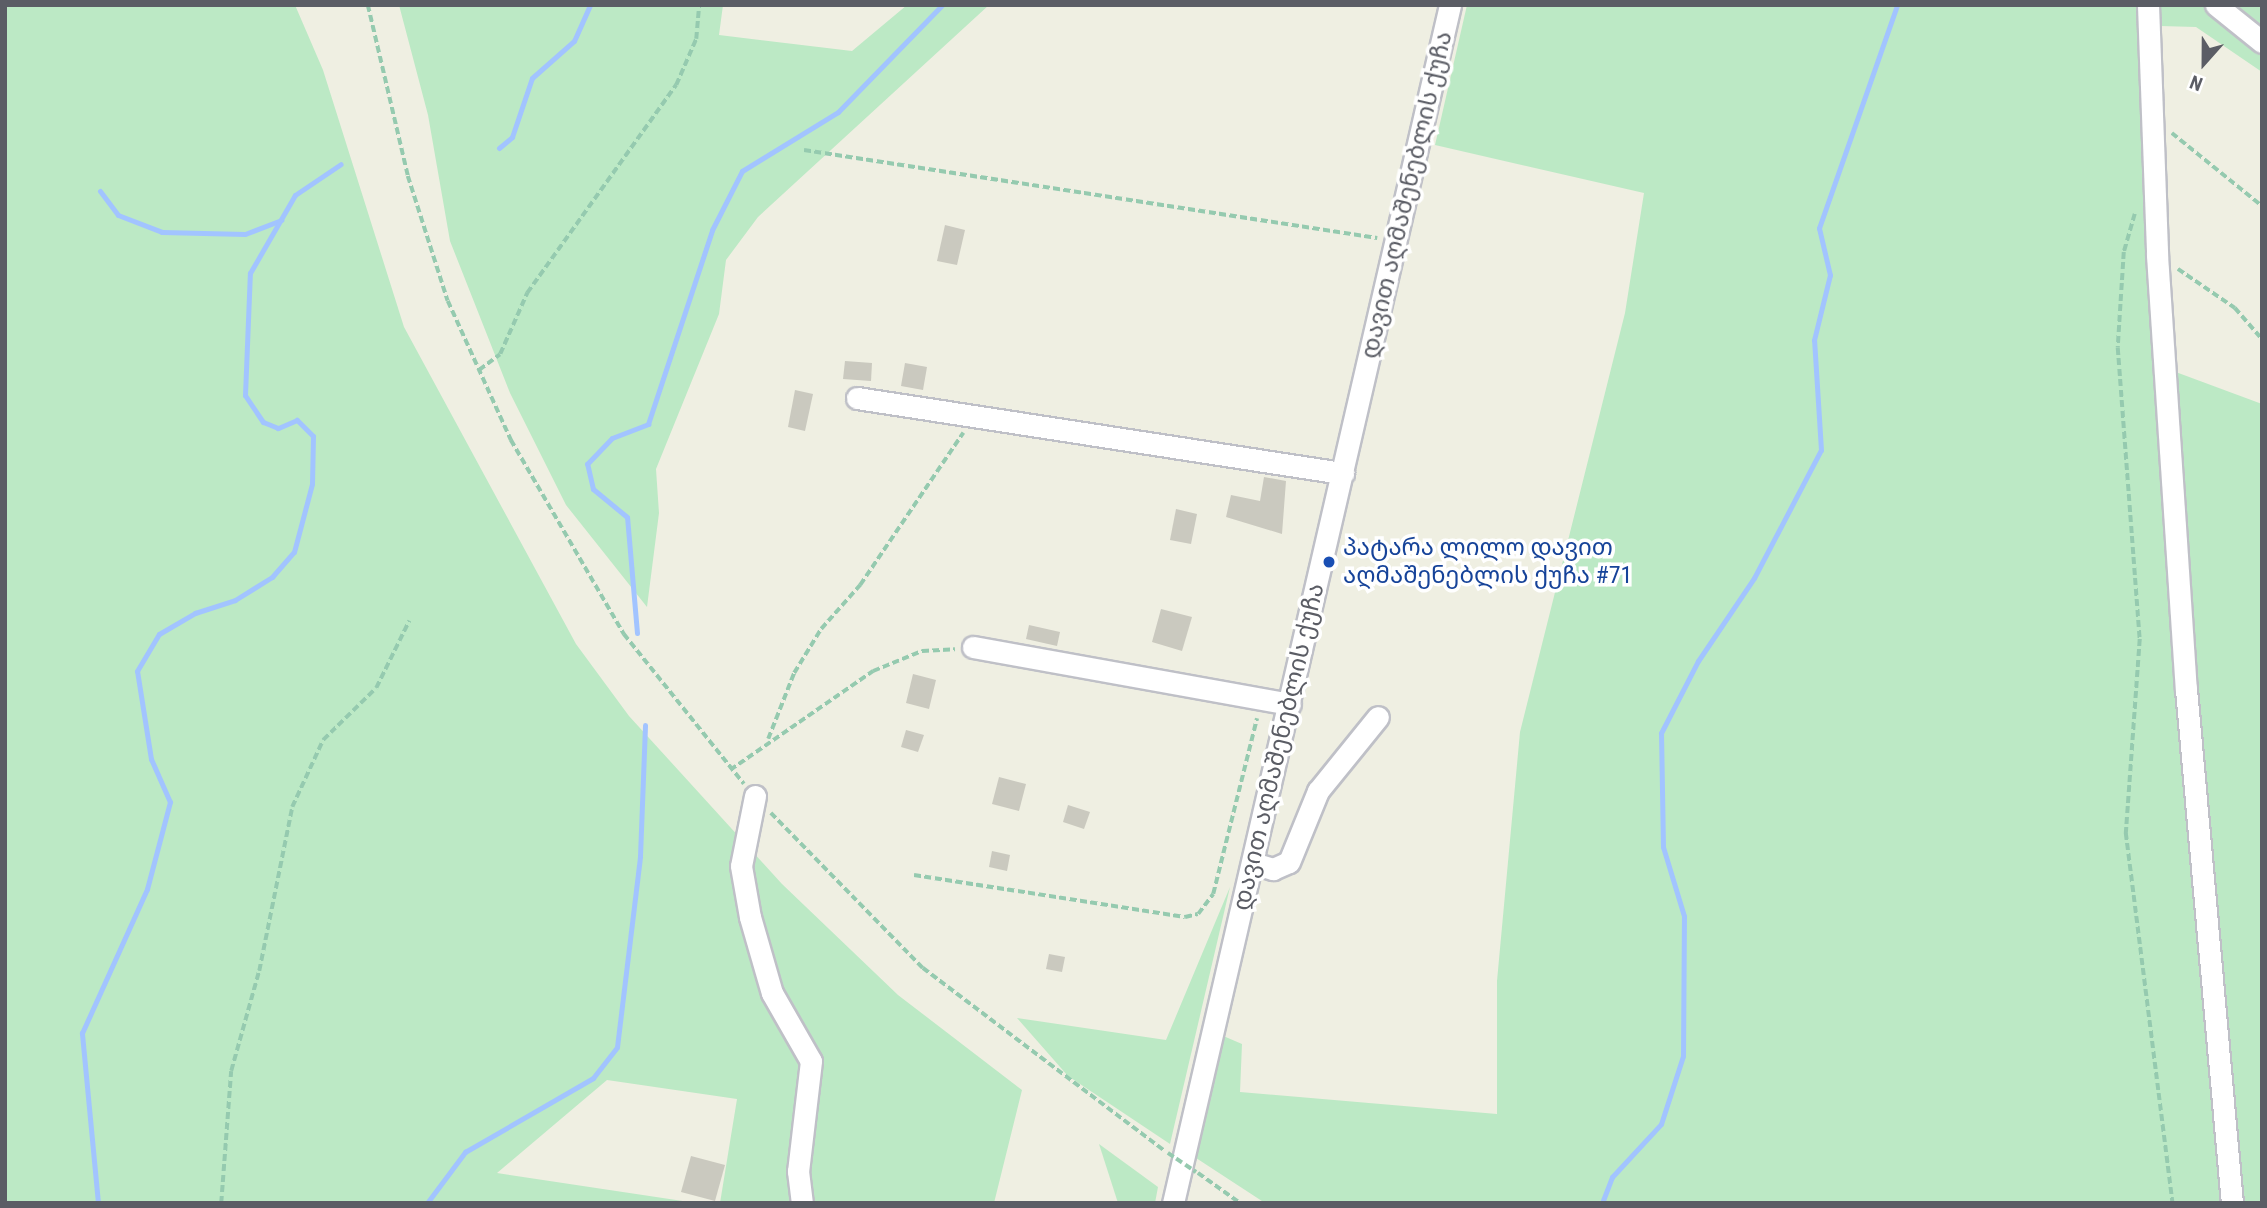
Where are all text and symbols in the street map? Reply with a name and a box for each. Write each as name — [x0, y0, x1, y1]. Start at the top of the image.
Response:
north arrow — [2169, 28, 2239, 98]
street label: დავით აღმაშენებლის ქუჩა — [1355, 29, 1459, 361]
text: N — [2187, 70, 2206, 96]
place label: პატარა ლილო დავით აღმაშენებლის ქუჩა #71 — [1343, 534, 1632, 590]
marker: პატარა ლილო დავით აღმაშენებლის ქუჩა #71 — [1321, 554, 1337, 570]
street label: დავით აღმაშენებლის ქუჩა — [1227, 581, 1331, 913]

